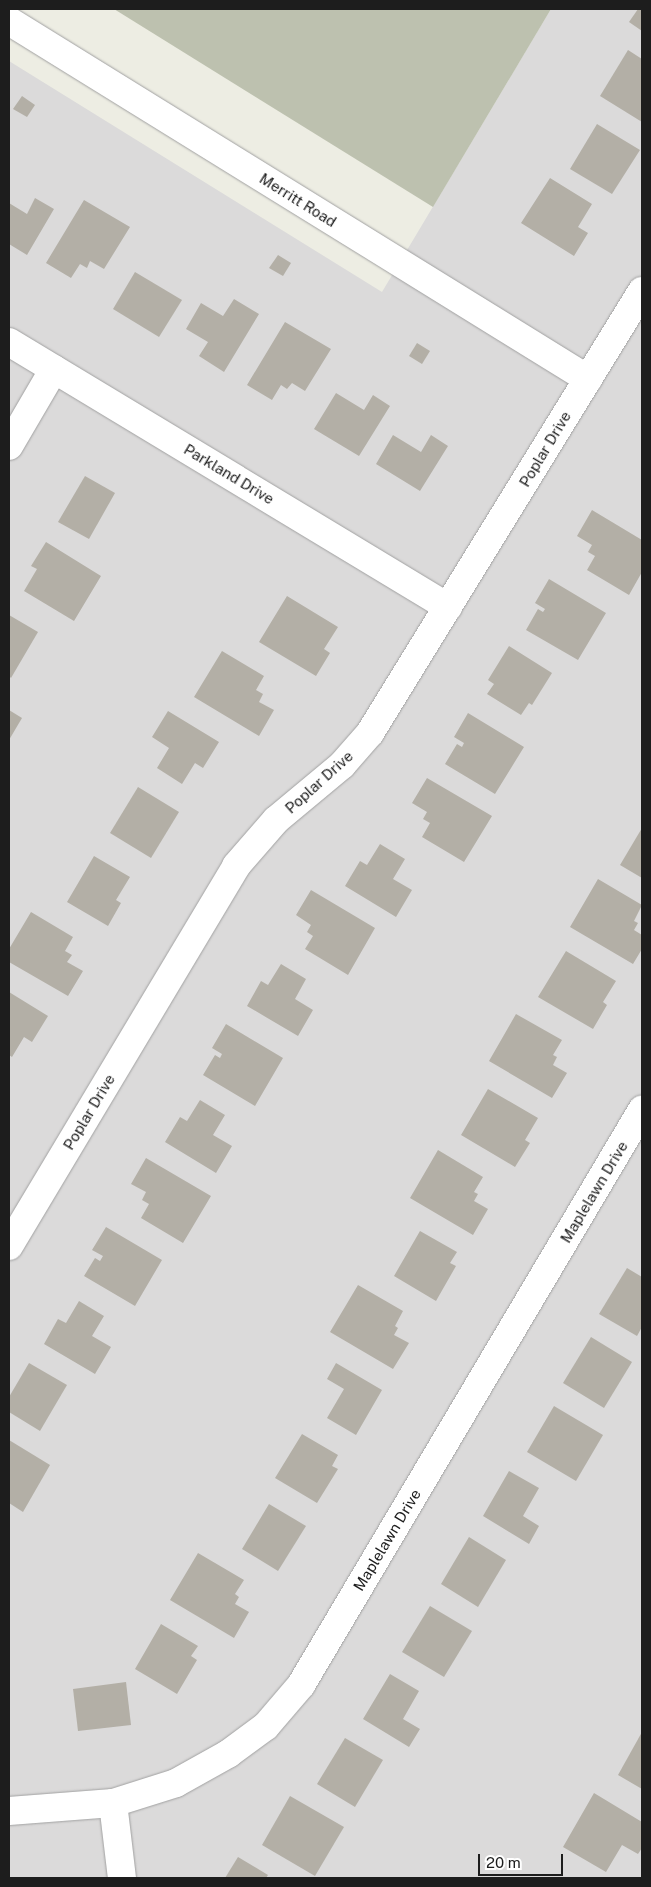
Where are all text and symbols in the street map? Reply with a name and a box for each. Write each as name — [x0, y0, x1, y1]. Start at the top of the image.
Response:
street label: Merritt Road — [256, 169, 340, 231]
street label: Poplar Drive — [515, 408, 575, 490]
street label: Parkland Drive — [181, 440, 277, 508]
street label: Poplar Drive — [281, 747, 357, 817]
street label: Poplar Drive — [59, 1071, 119, 1153]
street label: Maplelawn Drive — [557, 1138, 631, 1246]
street label: Maplelawn Drive — [350, 1486, 424, 1594]
scale bar — [481, 1844, 566, 1876]
text: 20 m — [486, 1854, 521, 1871]

